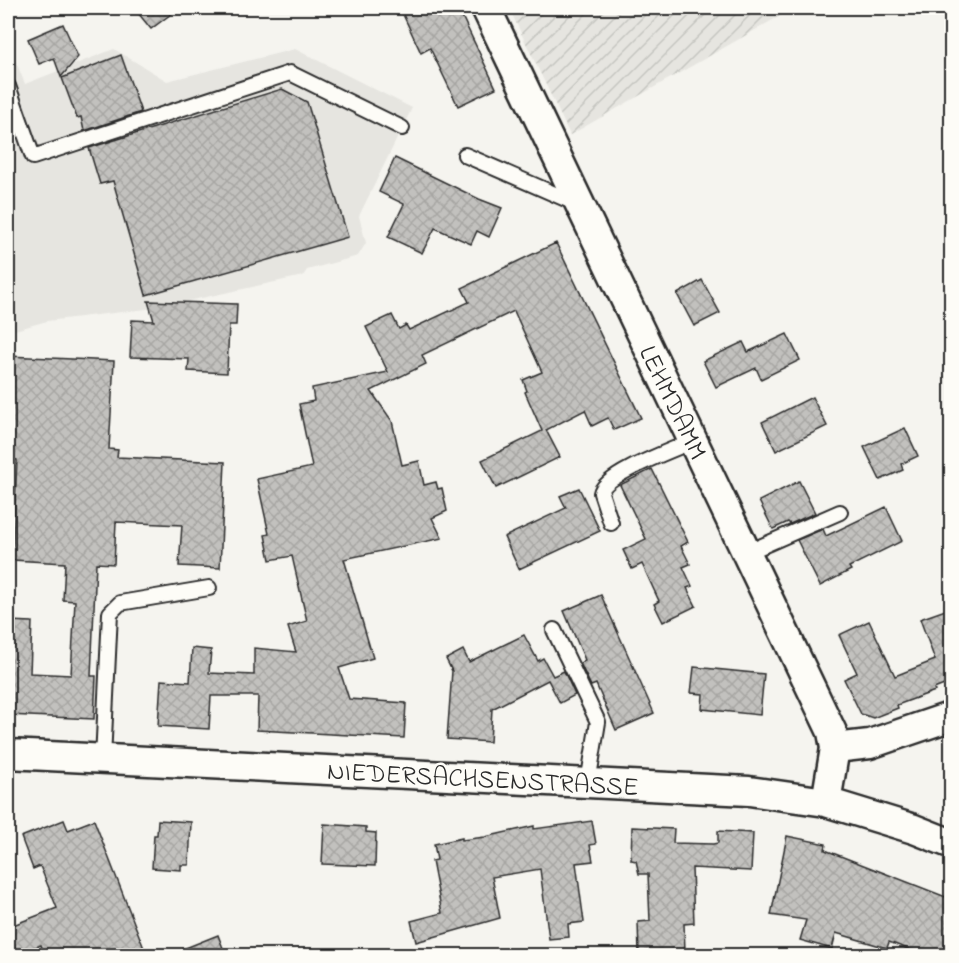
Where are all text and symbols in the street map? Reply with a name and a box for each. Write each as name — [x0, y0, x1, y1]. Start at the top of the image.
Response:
street label: LEHMDAMM — [627, 340, 715, 467]
street label: NIEDERSACHSENSTRASSE — [326, 754, 640, 808]

